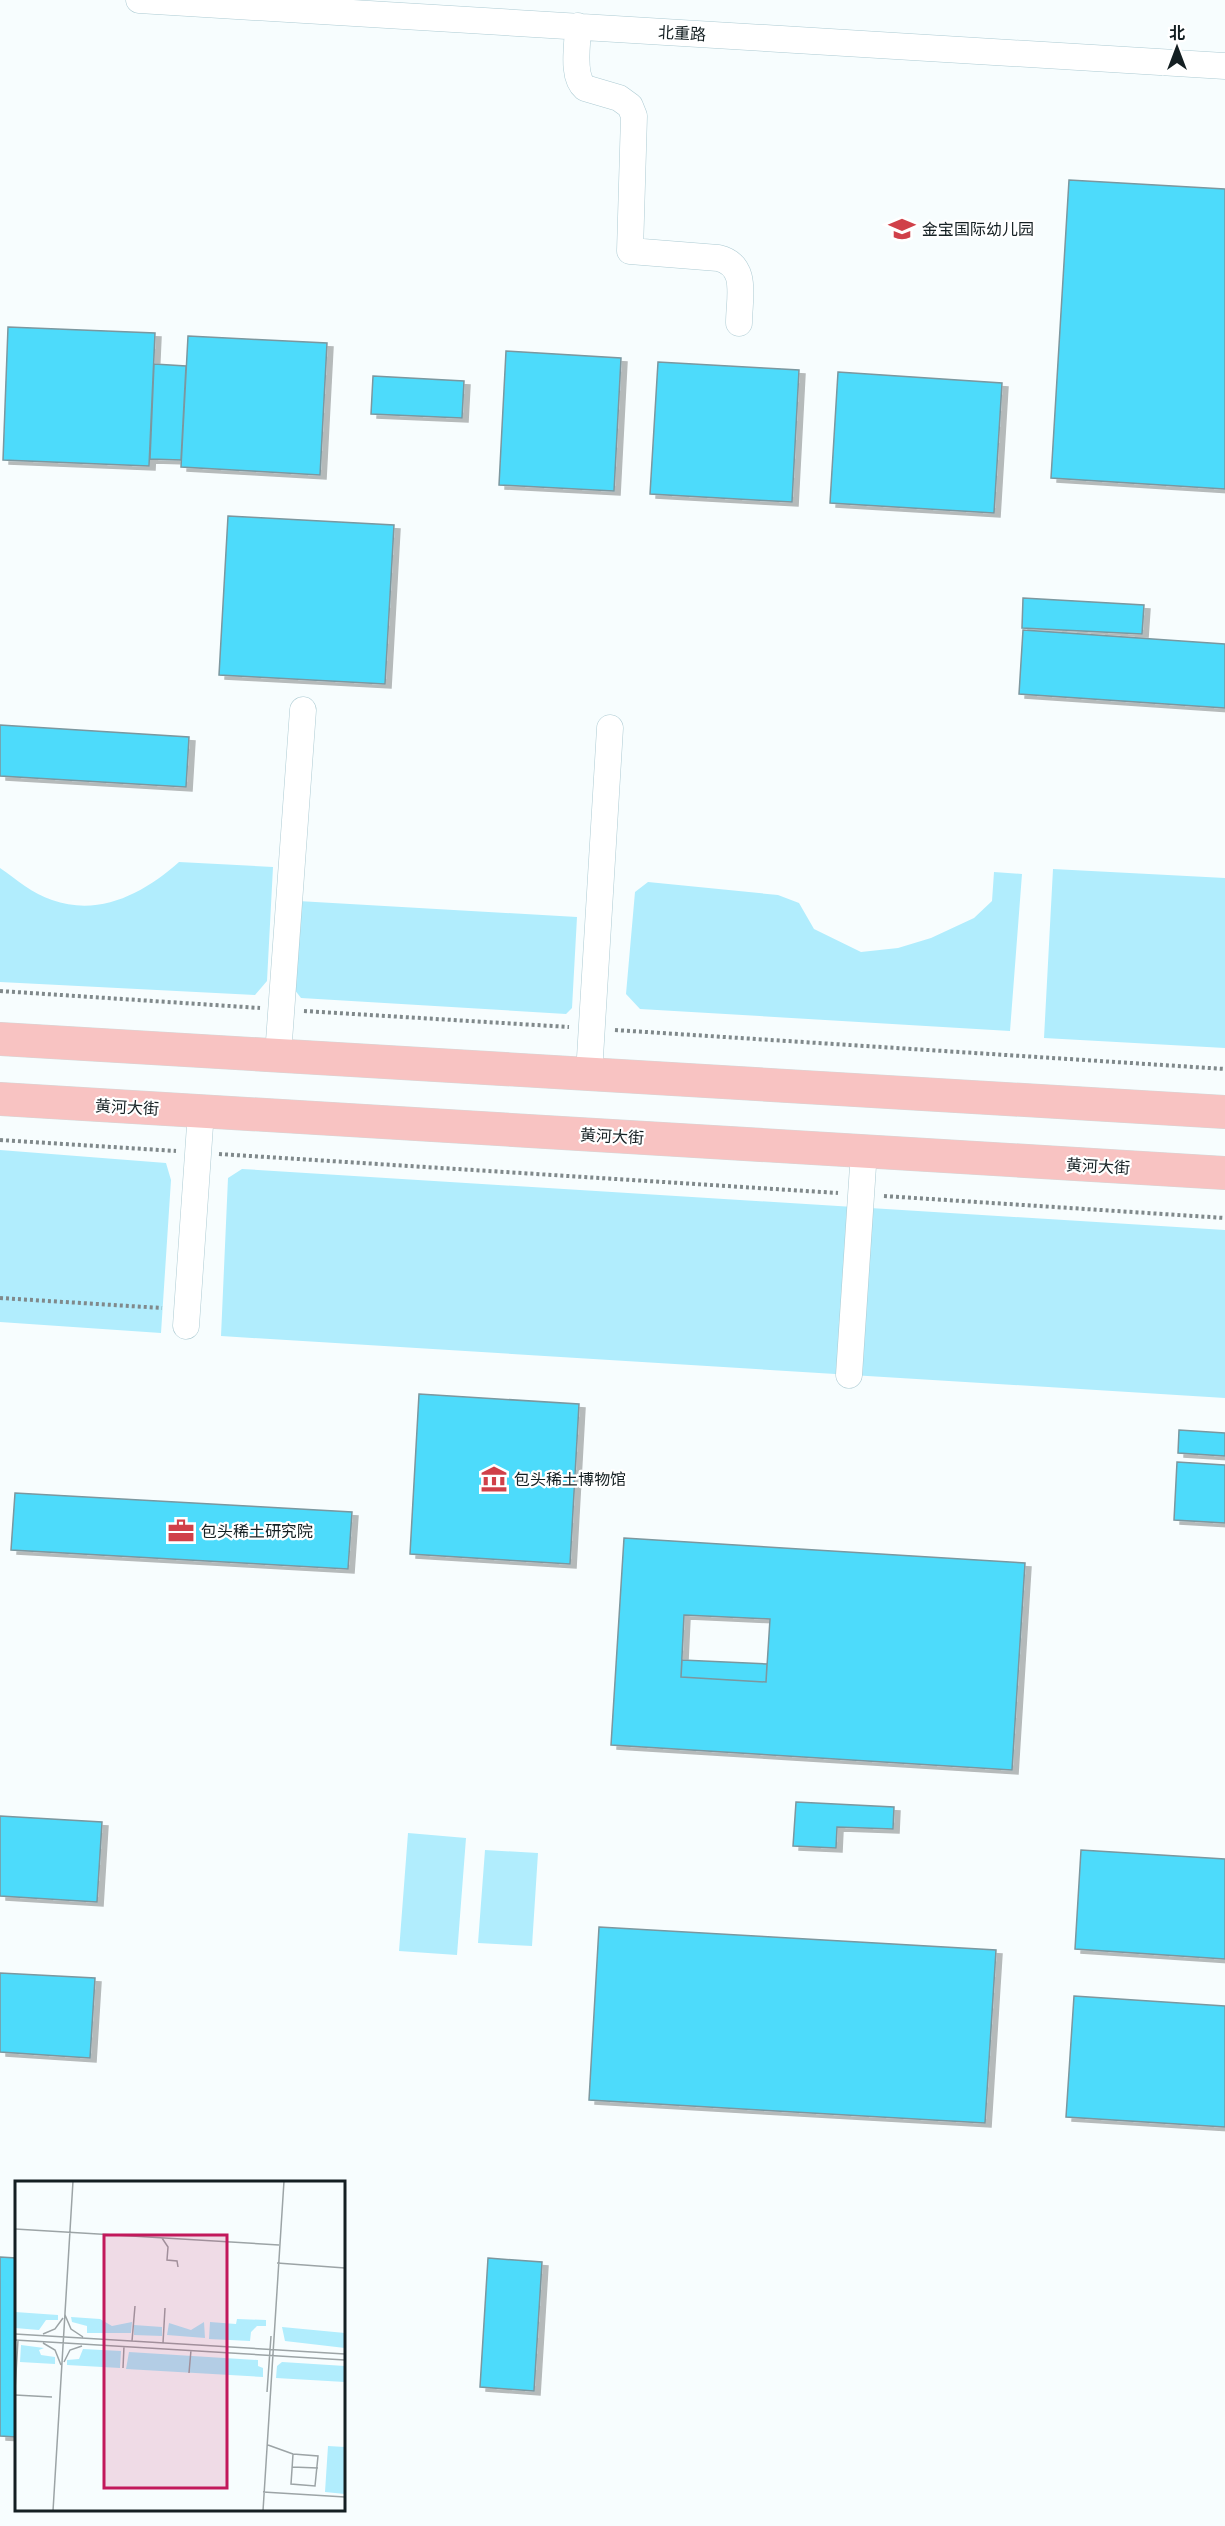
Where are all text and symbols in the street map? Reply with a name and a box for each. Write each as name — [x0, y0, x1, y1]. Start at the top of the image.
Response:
north arrow — [1147, 18, 1207, 78]
street label: 北重路 — [658, 22, 706, 43]
text: 北 — [1169, 23, 1185, 42]
school or university icon: 金宝国际幼儿园 — [887, 214, 917, 244]
place label: 金宝国际幼儿园 — [922, 219, 1034, 238]
street label: 黄河大街 — [95, 1095, 159, 1118]
street label: 黄河大街 — [580, 1124, 644, 1147]
street label: 黄河大街 — [1066, 1154, 1130, 1177]
museum icon: 包头稀土博物馆 — [479, 1464, 509, 1494]
place label: 包头稀土博物馆 — [514, 1469, 626, 1488]
office icon: 包头稀土研究院 — [166, 1516, 196, 1546]
place label: 包头稀土研究院 — [201, 1521, 313, 1540]
inset map — [15, 2181, 345, 2511]

